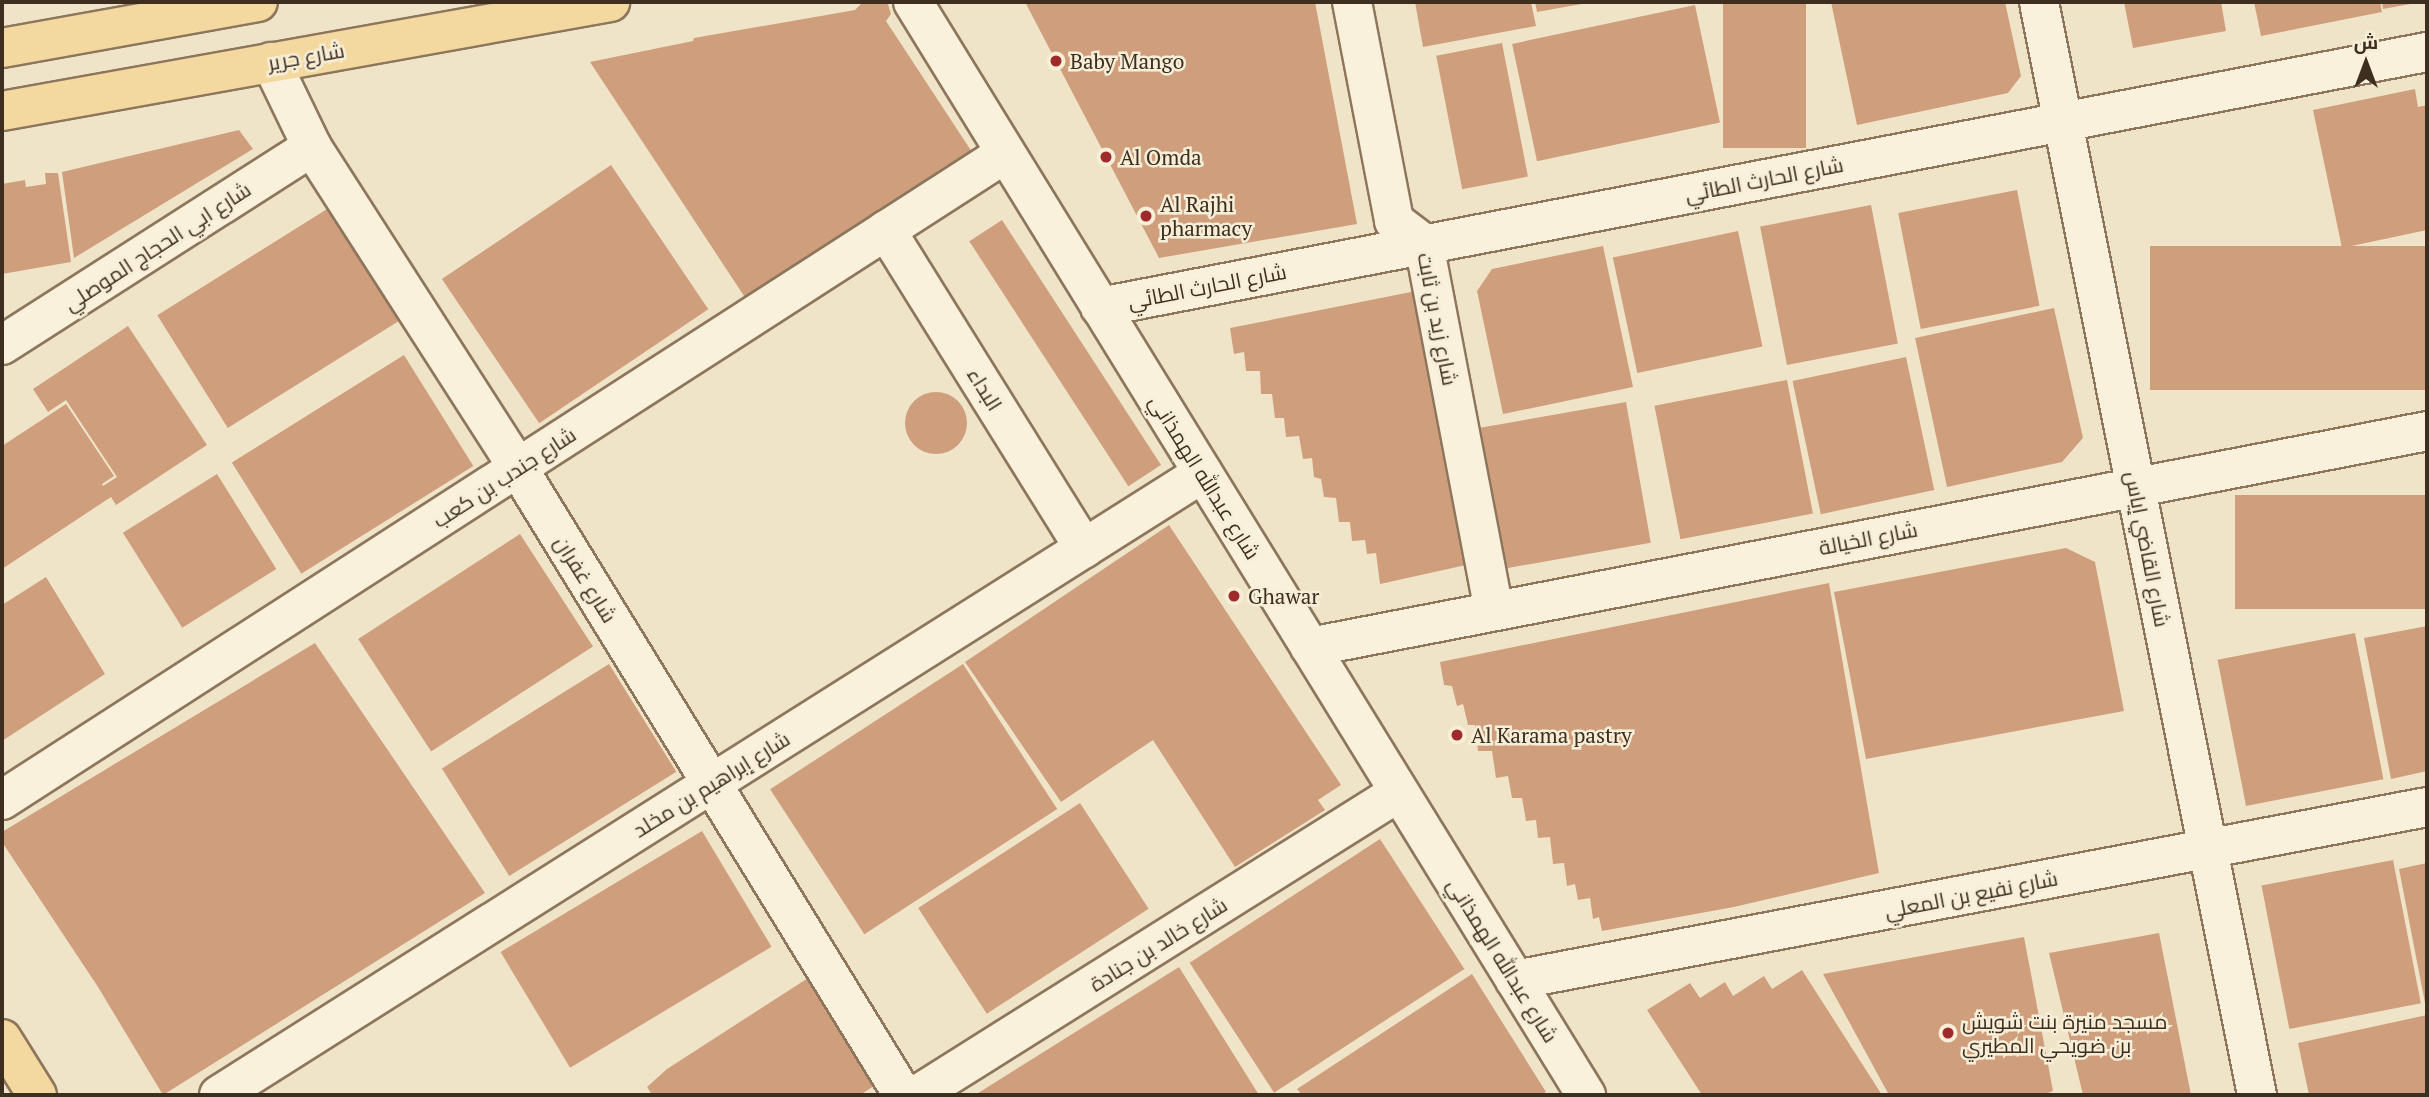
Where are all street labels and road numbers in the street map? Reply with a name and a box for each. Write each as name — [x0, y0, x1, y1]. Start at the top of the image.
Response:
street label: شارع جرير — [266, 37, 346, 75]
street label: شارع الحارث الطائي — [1683, 151, 1845, 207]
street label: شارع ابي الحجاج الموصلي — [59, 176, 255, 316]
street label: شارع زيد بن ثابت — [1413, 250, 1463, 388]
street label: شارع الحارث الطائي — [1126, 258, 1288, 314]
street label: البداء — [962, 363, 1008, 415]
street label: شارع عبدالله الهمذاني — [1144, 390, 1266, 564]
street label: شارع جندب بن كعب — [428, 421, 580, 533]
street label: شارع القاضي إياس — [2121, 469, 2175, 629]
street label: شارع الخيالة — [1816, 516, 1920, 560]
street label: شارع غفران — [549, 531, 623, 627]
street label: شارع إبراهيم بن مخلد — [628, 726, 794, 842]
street label: شارع نفيع بن المعلي — [1882, 865, 2060, 923]
street label: شارع عبدالله الهمذاني — [1442, 873, 1564, 1047]
street label: شارع خالد بن جنادة — [1085, 892, 1231, 996]

